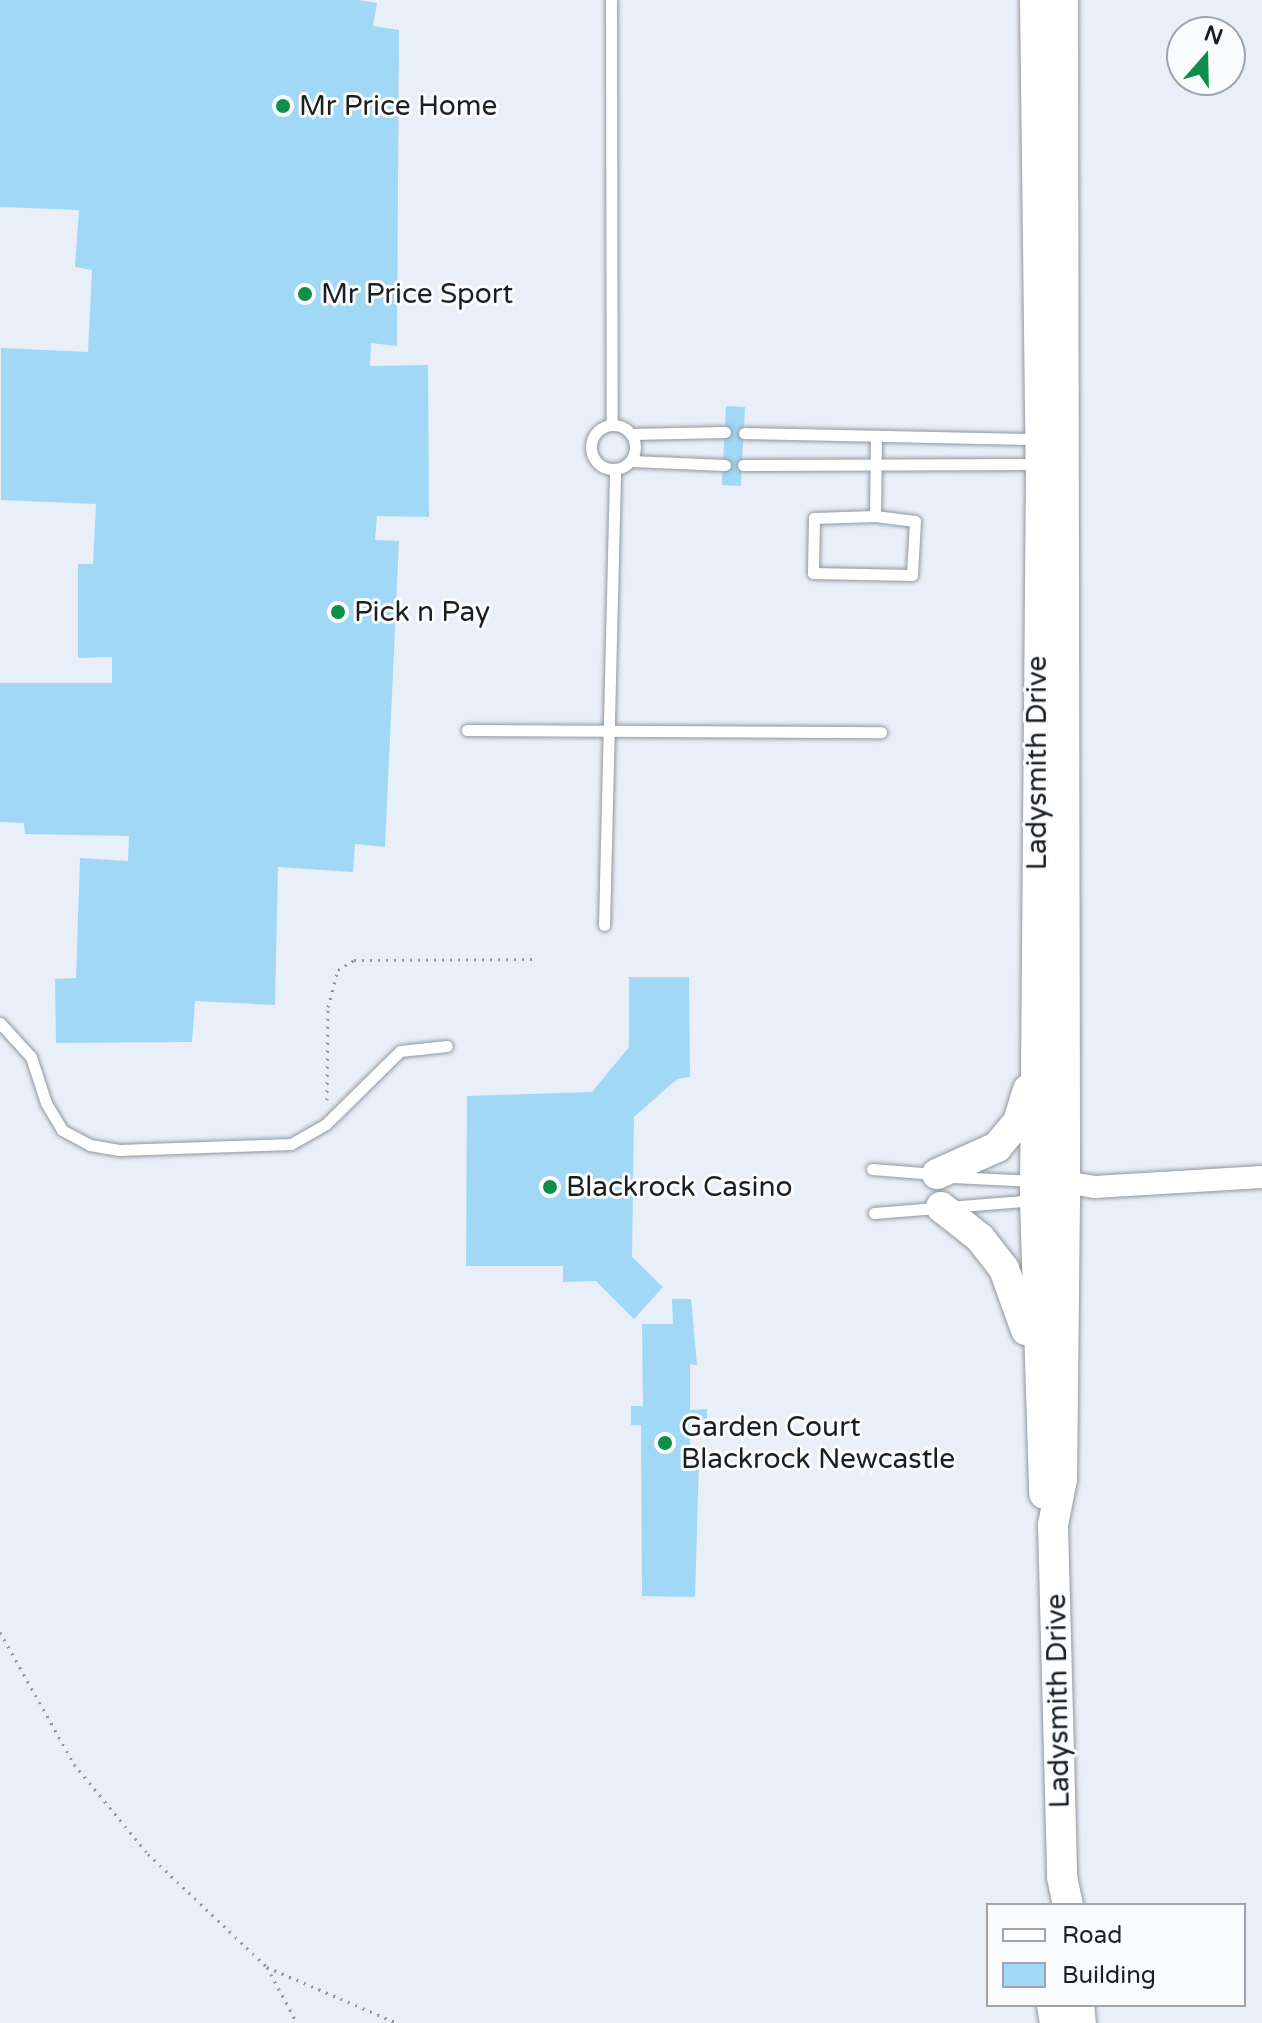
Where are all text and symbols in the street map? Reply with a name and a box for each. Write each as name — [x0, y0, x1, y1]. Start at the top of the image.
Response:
north arrow — [1166, 16, 1246, 96]
text: N — [1201, 20, 1226, 51]
place label: Mr Price Home — [299, 89, 497, 123]
marker: Mr Price Home — [274, 97, 292, 115]
place label: Mr Price Sport — [321, 277, 513, 311]
marker: Mr Price Sport — [296, 285, 314, 303]
place label: Pick n Pay — [354, 595, 490, 629]
marker: Pick n Pay — [329, 603, 347, 621]
street label: Ladysmith Drive — [1020, 656, 1054, 870]
place label: Blackrock Casino — [566, 1170, 793, 1204]
marker: Blackrock Casino — [541, 1178, 559, 1196]
place label: Garden Court Blackrock Newcastle — [681, 1410, 955, 1476]
marker: Garden Court Blackrock Newcastle — [656, 1434, 674, 1452]
street label: Ladysmith Drive — [1039, 1593, 1077, 1809]
legend — [986, 1903, 1246, 2007]
text: Road — [1062, 1921, 1122, 1950]
text: Building — [1062, 1961, 1156, 1990]

